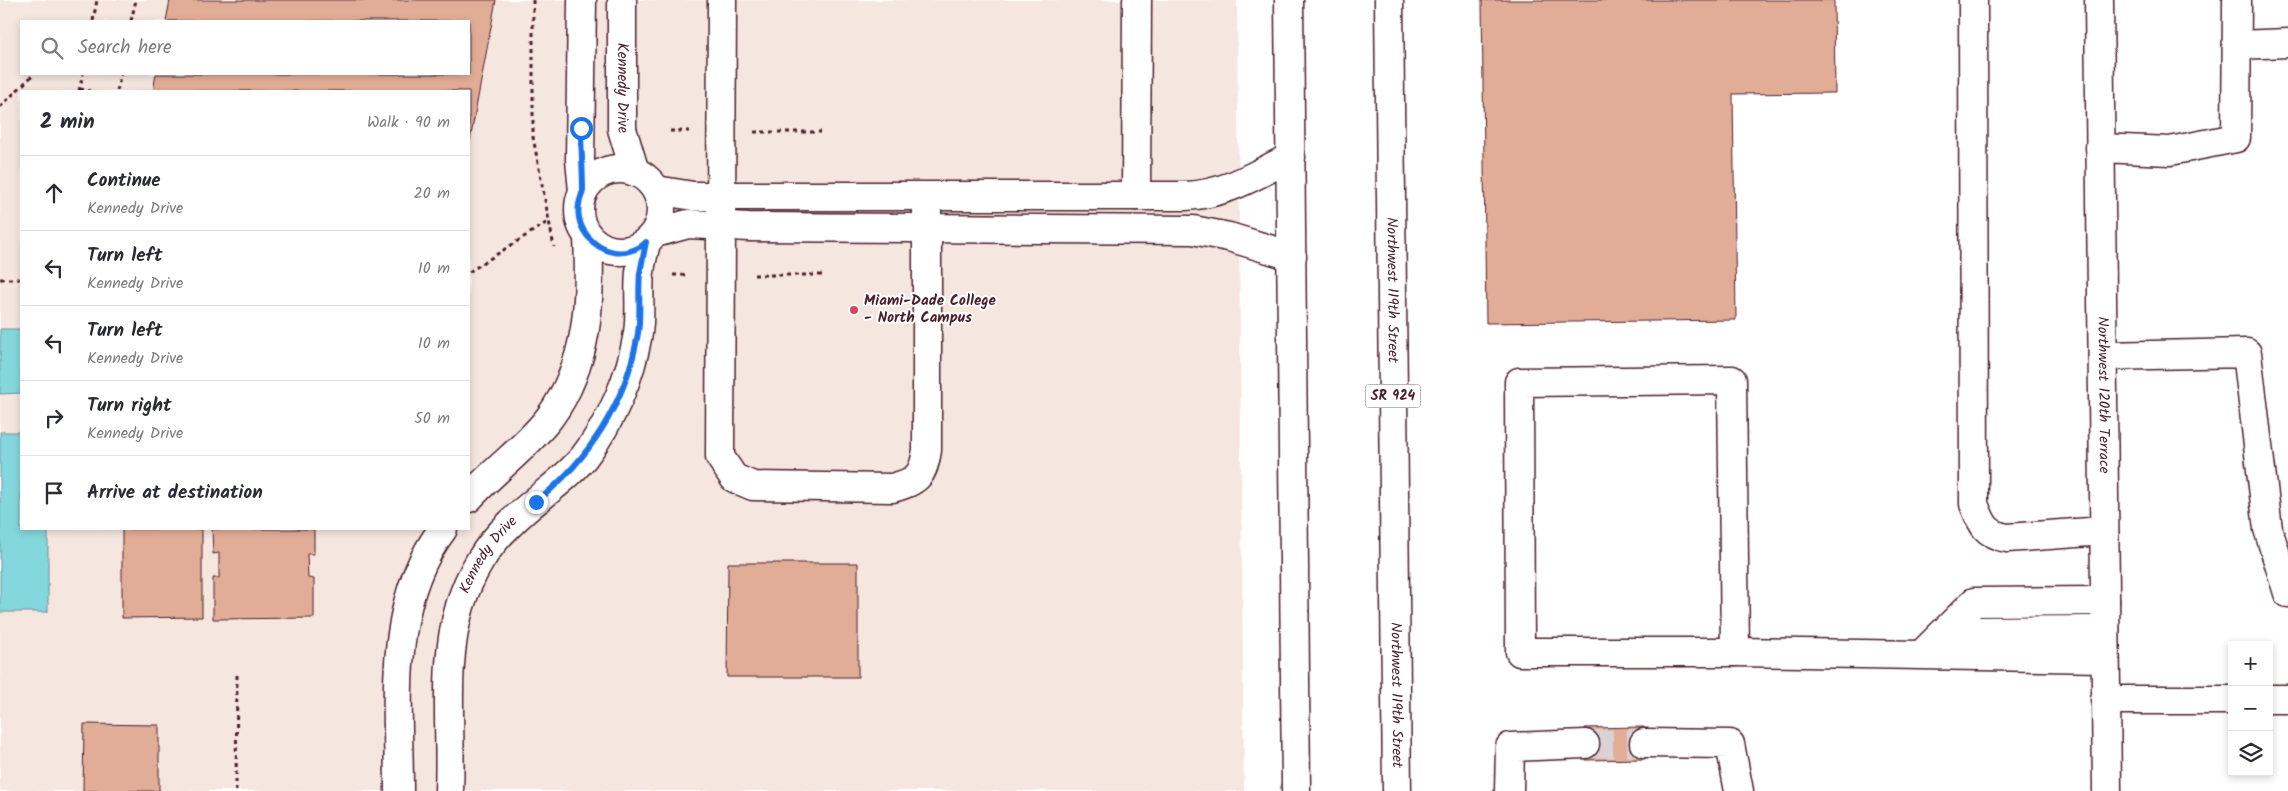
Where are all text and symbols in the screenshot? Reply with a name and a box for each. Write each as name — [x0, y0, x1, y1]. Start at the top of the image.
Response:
search box — [20, 20, 470, 75]
text: Search here — [78, 33, 172, 63]
icon: search — [38, 34, 66, 62]
street label: Kennedy Drive — [610, 43, 635, 137]
text: 2 min — [40, 106, 95, 139]
text: Walk · 90 m — [367, 110, 450, 135]
route start — [570, 117, 593, 140]
text: Continue — [87, 166, 160, 196]
icon: ahead — [40, 179, 68, 207]
text: 20 m — [414, 181, 450, 206]
text: Kennedy Drive — [87, 196, 183, 221]
street label: Northwest 119th Street — [1379, 217, 1405, 363]
text: Turn left — [87, 241, 162, 271]
icon: left — [40, 254, 68, 282]
text: 10 m — [418, 256, 450, 281]
text: Kennedy Drive — [87, 271, 183, 296]
place label: Miami-Dade College - North Campus — [864, 289, 996, 330]
marker: Miami-Dade College - North Campus — [848, 304, 860, 316]
text: Turn left — [87, 316, 162, 346]
street label: Northwest 120th Terrace — [2090, 316, 2116, 474]
icon: left — [40, 329, 68, 357]
text: 10 m — [418, 331, 450, 356]
text: Kennedy Drive — [87, 346, 183, 371]
road number: SR 924 — [1366, 384, 1420, 408]
text: Turn right — [87, 391, 172, 421]
icon: right — [40, 404, 68, 432]
text: 50 m — [414, 406, 450, 431]
text: Kennedy Drive — [87, 421, 183, 446]
text: Arrive at destination — [87, 478, 263, 508]
icon: arrive — [40, 479, 68, 507]
route end — [525, 491, 548, 514]
street label: Kennedy Drive — [453, 510, 524, 597]
street label: Northwest 119th Street — [1383, 622, 1409, 768]
map controls — [2228, 641, 2273, 776]
button: + — [2228, 641, 2273, 686]
button: − — [2228, 686, 2273, 731]
button: layers — [2228, 731, 2273, 776]

